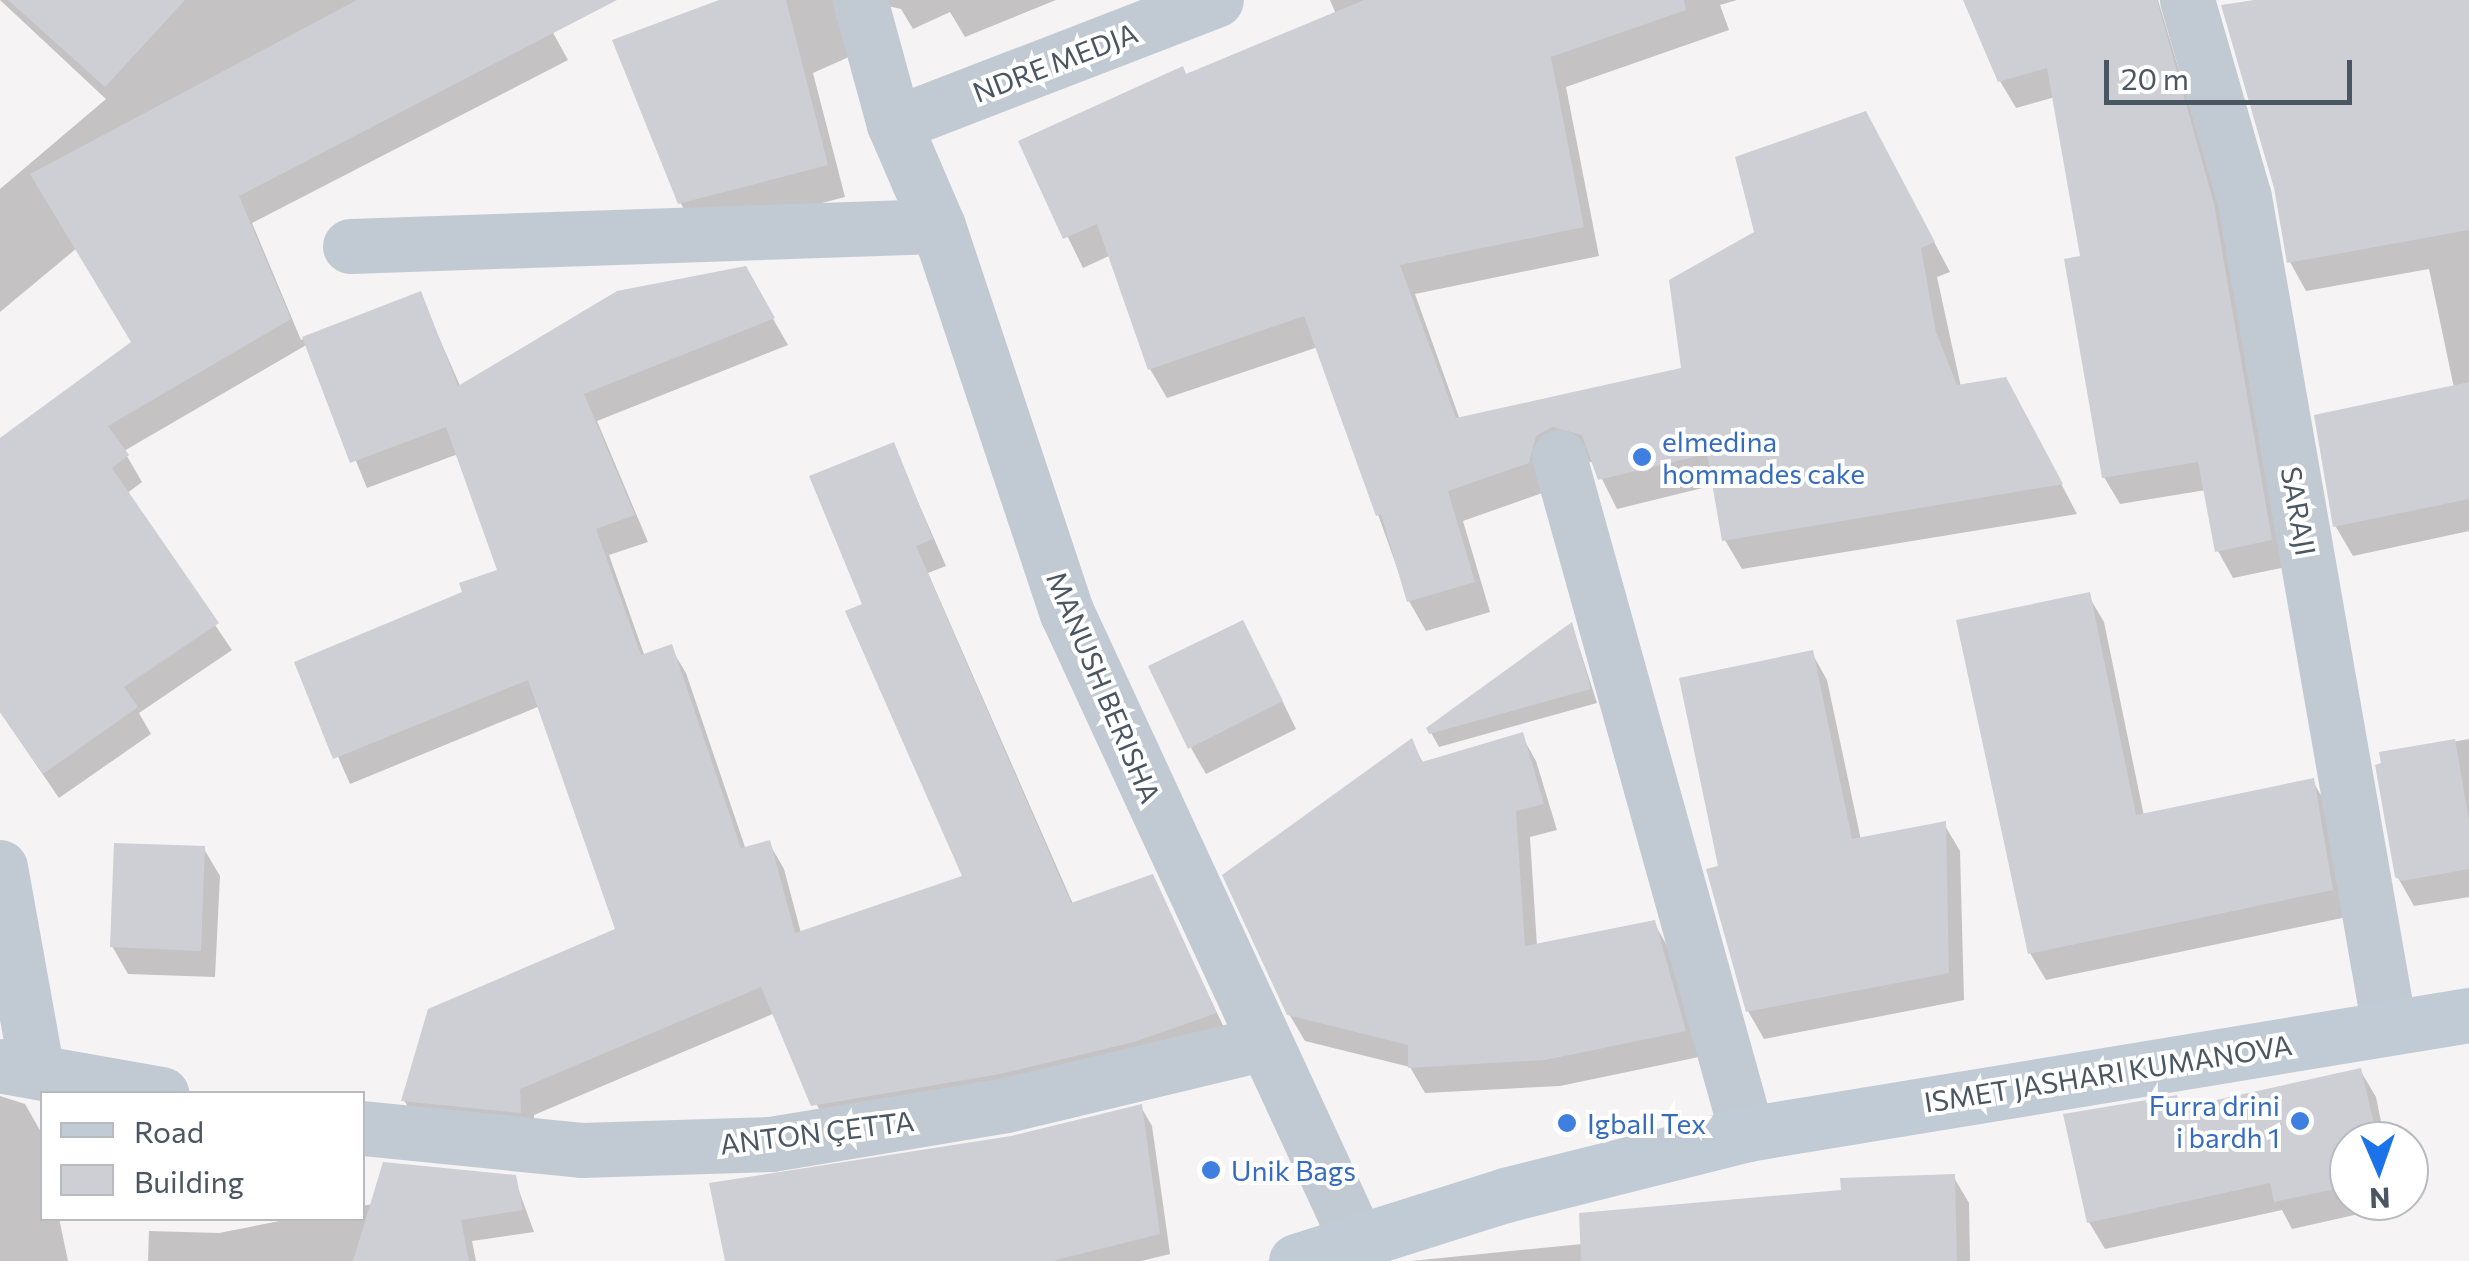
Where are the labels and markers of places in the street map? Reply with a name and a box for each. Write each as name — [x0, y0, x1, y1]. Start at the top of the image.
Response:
place label: elmedina hommades cake — [1662, 424, 1865, 490]
marker: elmedina hommades cake — [1631, 446, 1653, 468]
place label: Furra drini i bardh 1 — [2149, 1088, 2280, 1154]
place label: Igball Tex — [1587, 1106, 1706, 1140]
marker: Furra drini i bardh 1 — [2289, 1110, 2311, 1132]
marker: Igball Tex — [1556, 1112, 1578, 1134]
place label: Unik Bags — [1231, 1153, 1356, 1187]
marker: Unik Bags — [1200, 1159, 1222, 1181]

